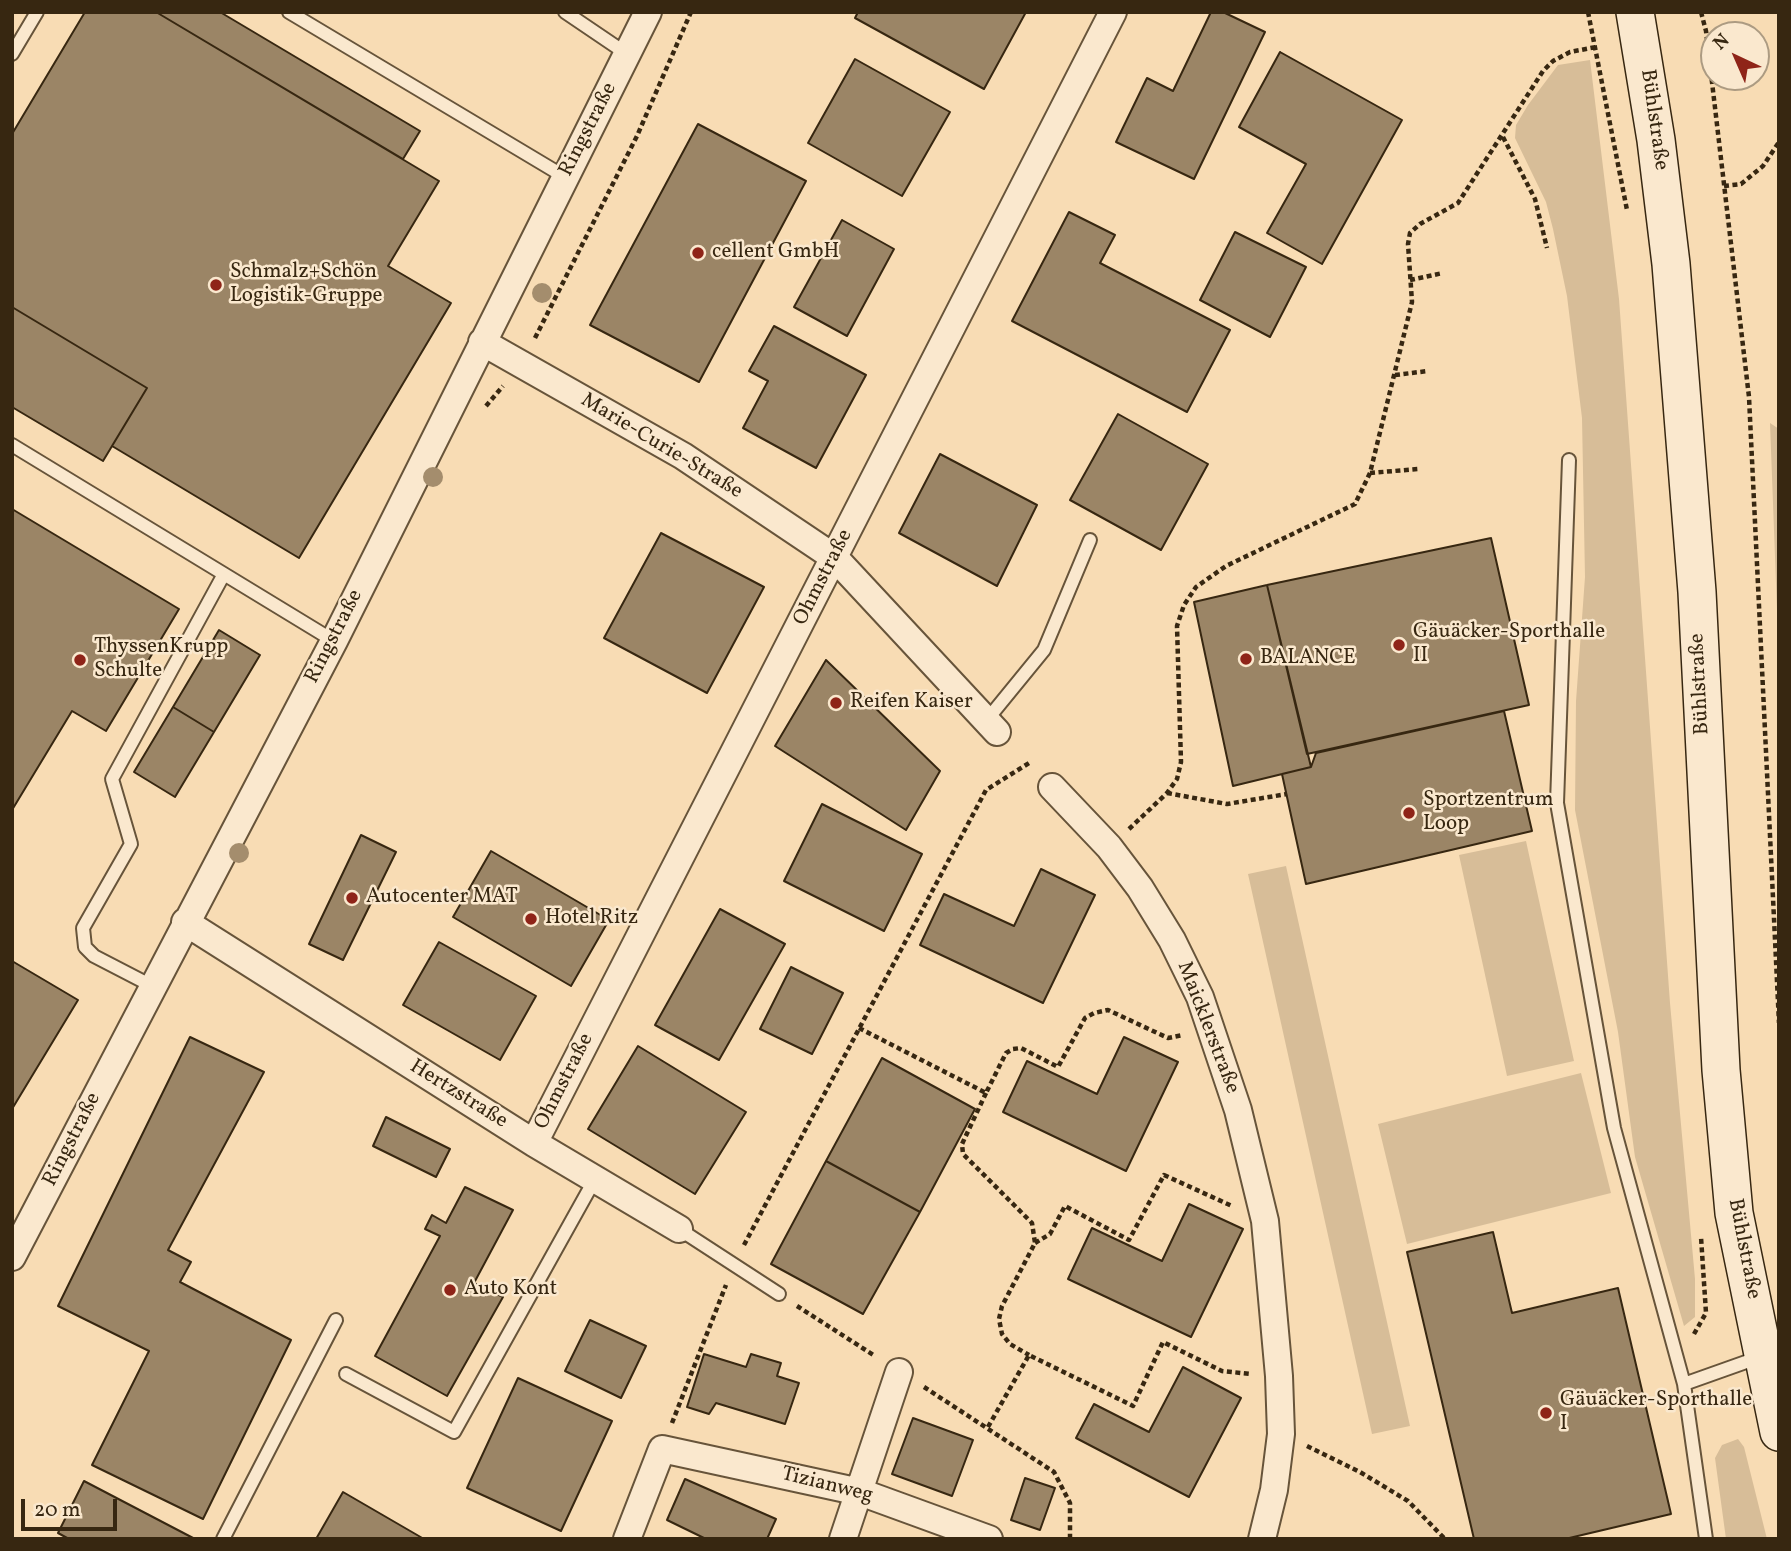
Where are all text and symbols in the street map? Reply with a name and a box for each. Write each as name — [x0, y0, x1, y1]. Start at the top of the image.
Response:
north arrow — [1700, 21, 1770, 91]
text: N — [1708, 28, 1736, 56]
street label: Bühlstraße — [1633, 68, 1673, 172]
street label: Ringstraße — [555, 79, 623, 181]
place label: cellent GmbH — [712, 240, 839, 266]
marker: cellent GmbH — [690, 245, 706, 261]
place label: Schmalz+Schön Logistik-Gruppe — [230, 260, 383, 310]
marker: Schmalz+Schön Logistik-Gruppe — [208, 277, 224, 293]
street label: Marie-Curie-Straße — [575, 389, 747, 505]
street label: Ohmstraße — [789, 526, 859, 630]
street label: Ringstraße — [301, 586, 369, 688]
place label: Gäuäcker-Sporthalle II — [1413, 620, 1605, 670]
street label: Bühlstraße — [1686, 632, 1716, 736]
place label: ThyssenKrupp Schulte — [94, 635, 228, 685]
marker: Gäuäcker-Sporthalle II — [1391, 637, 1407, 653]
place label: BALANCE — [1260, 646, 1356, 672]
marker: BALANCE — [1238, 651, 1254, 667]
marker: ThyssenKrupp Schulte — [72, 652, 88, 668]
place label: Reifen Kaiser — [850, 690, 973, 716]
marker: Reifen Kaiser — [828, 695, 844, 711]
place label: Sportzentrum Loop — [1423, 788, 1554, 838]
marker: Sportzentrum Loop — [1401, 805, 1417, 821]
place label: Autocenter MAT — [366, 885, 518, 911]
marker: Autocenter MAT — [344, 890, 360, 906]
place label: Hotel Ritz — [545, 906, 638, 932]
marker: Hotel Ritz — [523, 911, 539, 927]
street label: Maicklerstraße — [1170, 958, 1244, 1098]
street label: Ohmstraße — [530, 1030, 600, 1134]
street label: Hertzstraße — [404, 1055, 512, 1135]
street label: Ringstraße — [39, 1089, 107, 1191]
street label: Bühlstraße — [1721, 1197, 1765, 1301]
place label: Auto Kont — [464, 1277, 557, 1303]
marker: Auto Kont — [442, 1282, 458, 1298]
place label: Gäuäcker-Sporthalle I — [1560, 1388, 1752, 1438]
marker: Gäuäcker-Sporthalle I — [1538, 1405, 1554, 1421]
street label: Tizianweg — [779, 1462, 875, 1510]
scale bar — [24, 1484, 121, 1528]
text: 20 m — [34, 1496, 80, 1525]

